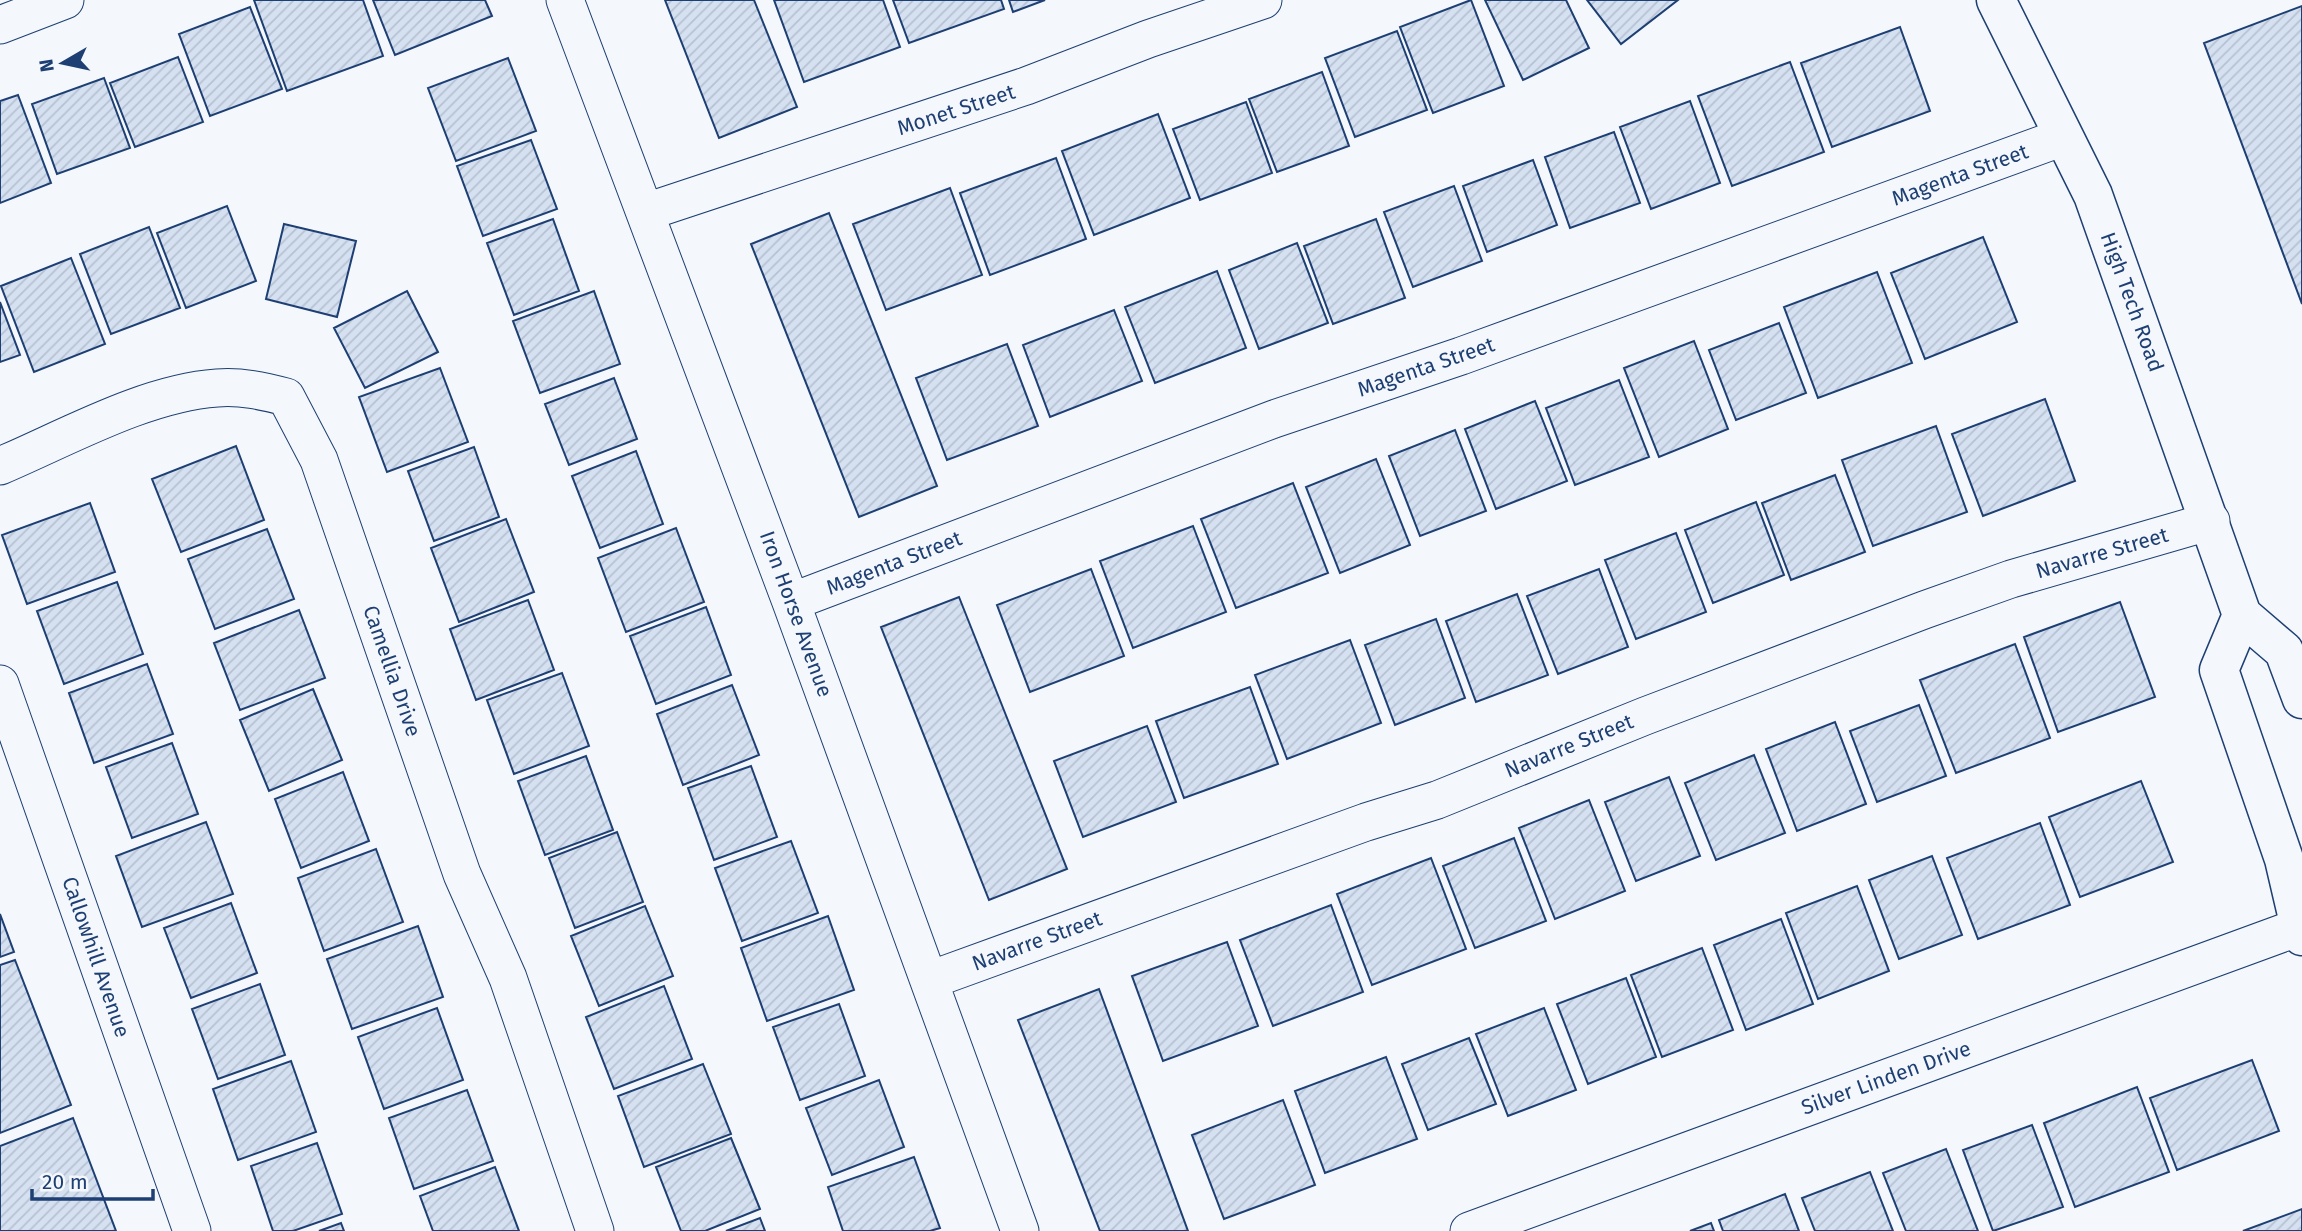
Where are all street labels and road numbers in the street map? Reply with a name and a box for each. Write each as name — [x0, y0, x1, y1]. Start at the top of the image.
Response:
street label: Monet Street — [894, 79, 1019, 141]
street label: Magenta Street — [1888, 138, 2032, 212]
street label: High Tech Road — [2095, 229, 2169, 375]
street label: Magenta Street — [1354, 331, 1498, 403]
street label: Navarre Street — [2033, 522, 2172, 584]
street label: Magenta Street — [822, 525, 966, 601]
street label: Iron Horse Avenue — [754, 527, 838, 701]
street label: Camellia Drive — [357, 602, 427, 740]
street label: Navarre Street — [1501, 708, 1638, 784]
street label: Callowhill Avenue — [56, 873, 136, 1041]
street label: Navarre Street — [968, 905, 1106, 977]
street label: Silver Linden Drive — [1798, 1035, 1974, 1121]

